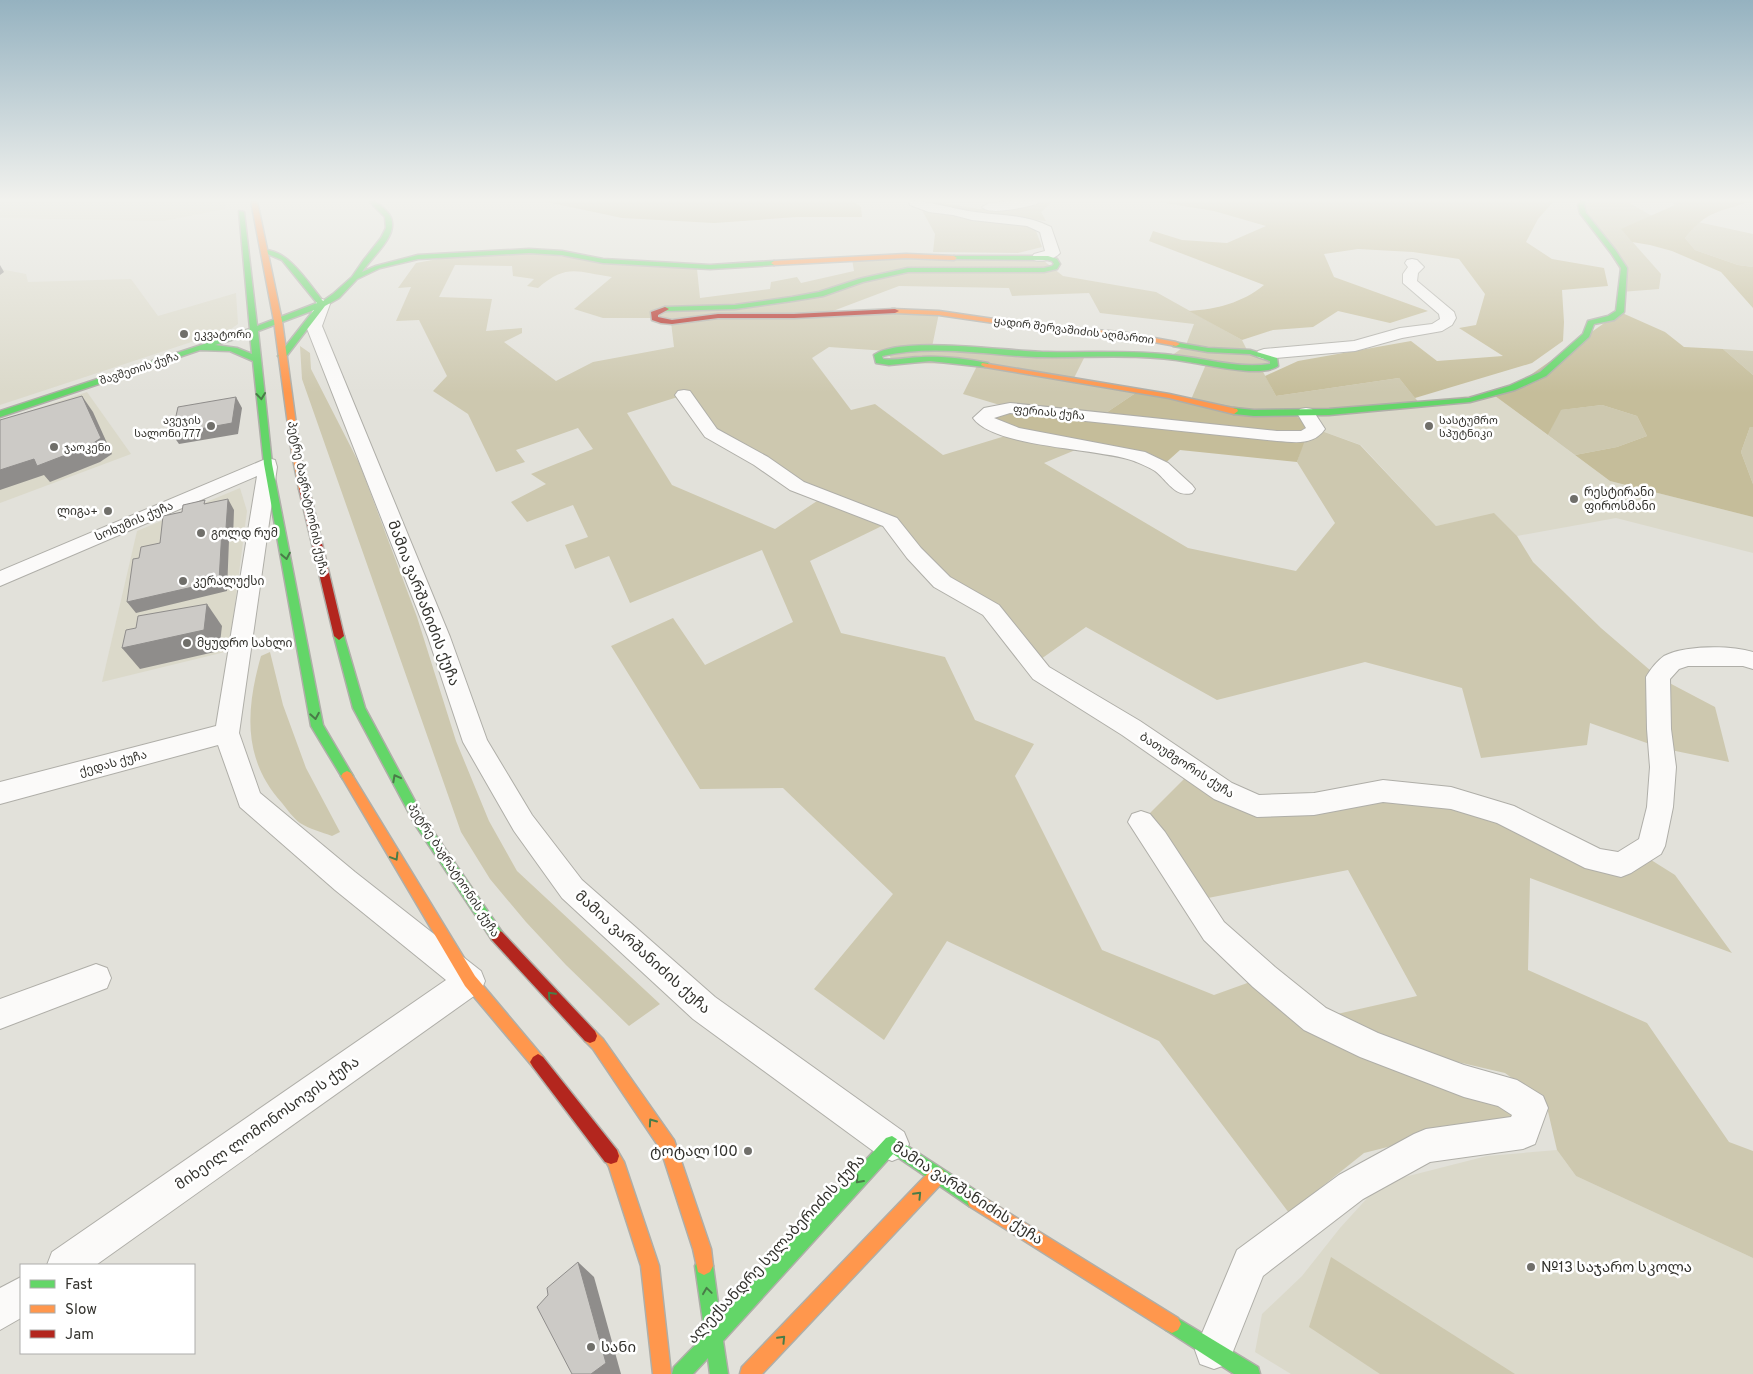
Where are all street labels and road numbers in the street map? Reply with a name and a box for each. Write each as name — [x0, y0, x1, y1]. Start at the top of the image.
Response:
street label: ყადირ შერვაშიძის აღმართი — [993, 314, 1155, 348]
street label: შავშეთის ქუჩა — [98, 350, 181, 388]
street label: ფერიას ქუჩა — [1012, 402, 1085, 424]
street label: პეტრე ბაგრატიონის ქუჩა — [283, 420, 331, 577]
street label: სოხუმის ქუჩა — [93, 498, 176, 546]
street label: მამია ვარშანიძის ქუჩა — [382, 518, 463, 689]
street label: ბათუმგორის ქუჩა — [1136, 729, 1237, 802]
street label: ქედას ქუჩა — [78, 747, 149, 781]
street label: პეტრე ბაგრატიონის ქუჩა — [404, 800, 503, 941]
street label: მამია ვარშანიძის ქუჩა — [570, 887, 714, 1019]
street label: მიხეილ ლომონოსოვის ქუჩა — [172, 1053, 364, 1195]
street label: მამია ვარშანიძის ქუჩა — [888, 1138, 1046, 1250]
street label: ალექსანდრე სულაბერიძის ქუჩა — [684, 1151, 870, 1349]

